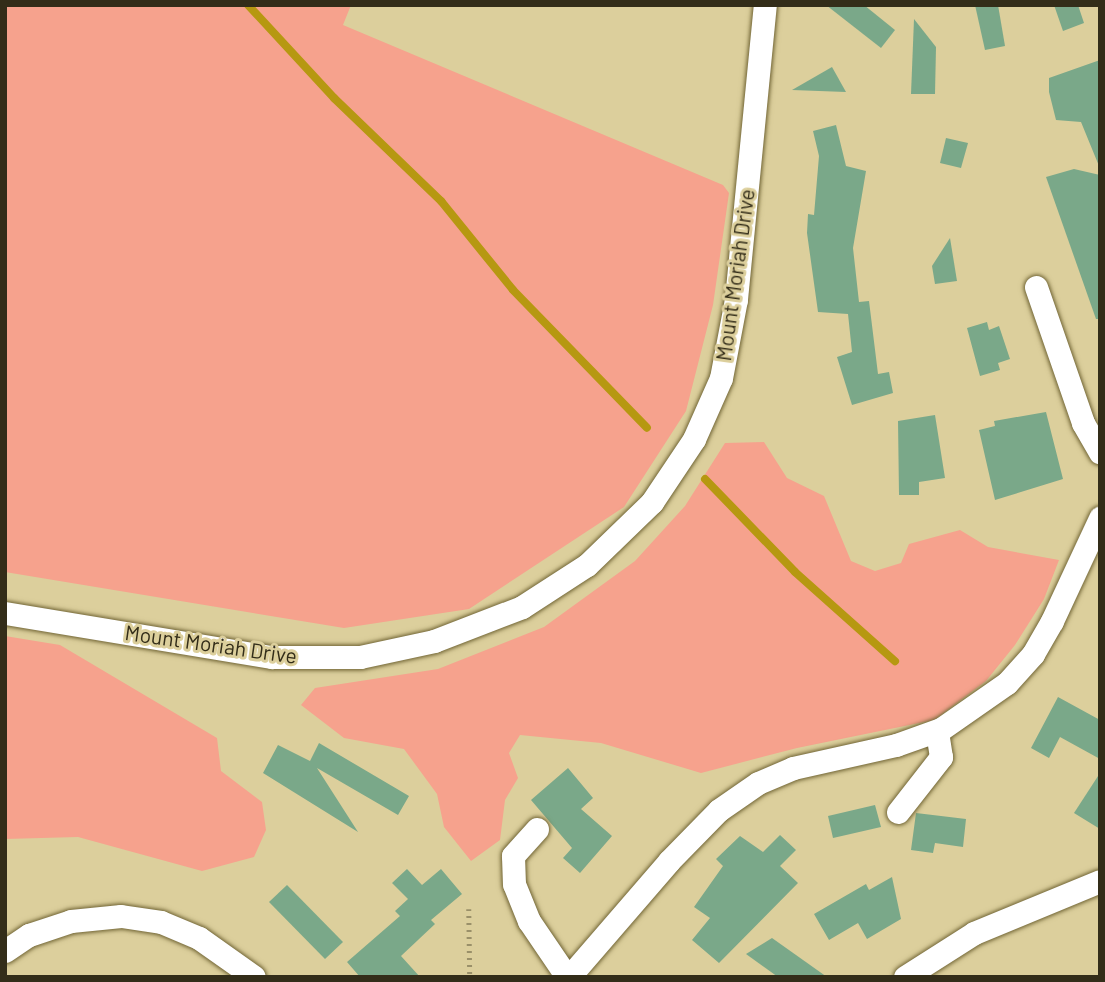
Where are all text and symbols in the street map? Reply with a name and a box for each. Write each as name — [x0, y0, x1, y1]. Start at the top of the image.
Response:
street label: Mount Moriah Drive — [710, 187, 760, 363]
street label: Mount Moriah Drive — [123, 619, 299, 669]

